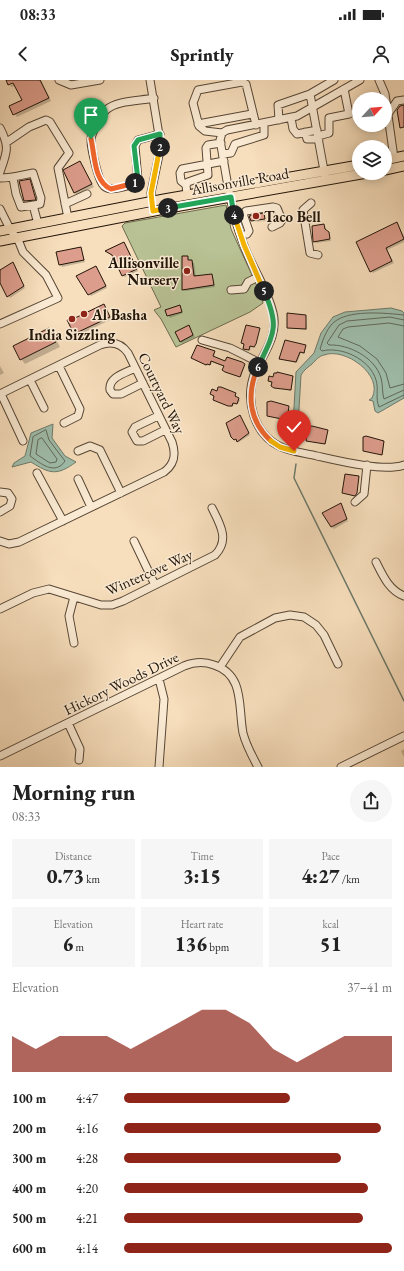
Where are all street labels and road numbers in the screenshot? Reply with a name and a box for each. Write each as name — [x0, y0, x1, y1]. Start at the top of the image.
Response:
street label: Allisonville Road — [189, 163, 291, 199]
street label: Courtyard Way — [134, 349, 190, 437]
street label: Wintercove Way — [103, 544, 196, 600]
street label: Hickory Woods Drive — [60, 647, 182, 719]

